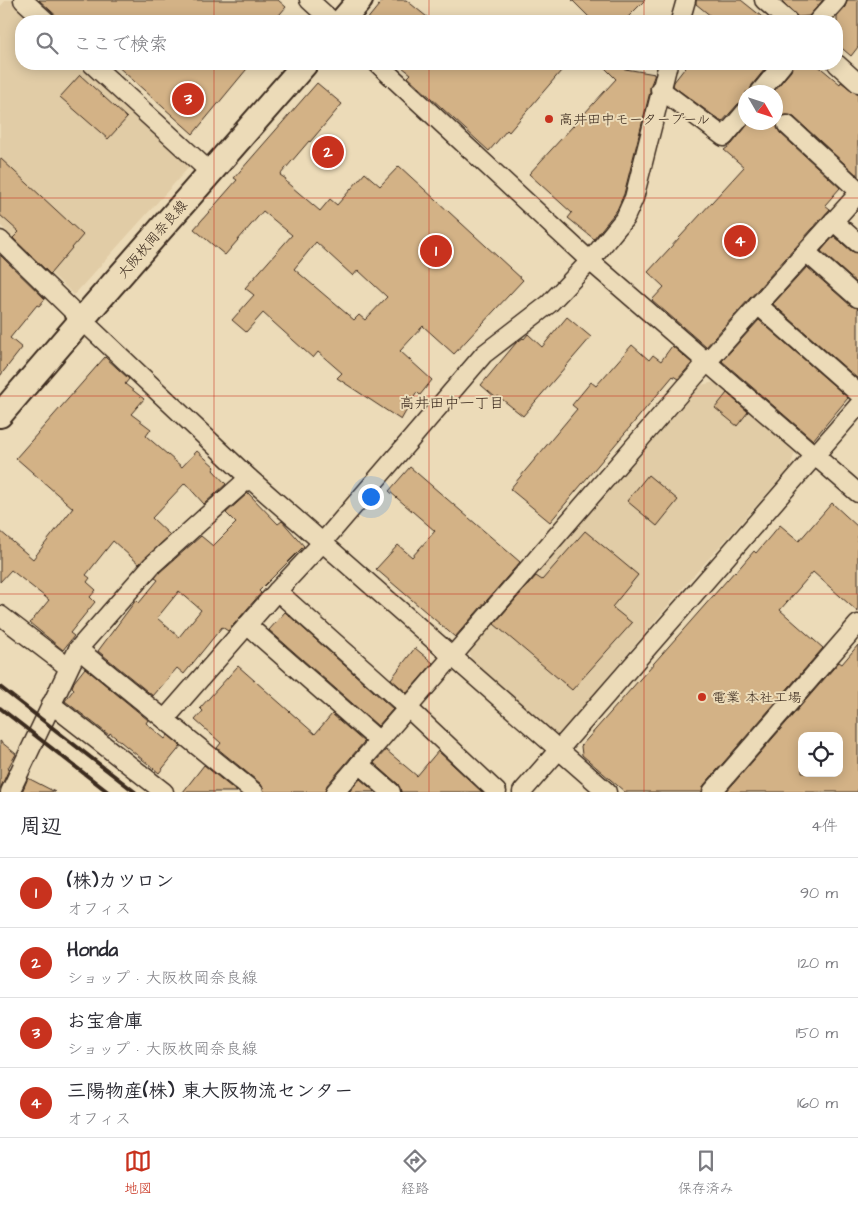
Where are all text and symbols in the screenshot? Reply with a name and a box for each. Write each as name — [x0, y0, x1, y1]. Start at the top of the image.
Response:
search box — [15, 15, 843, 70]
icon: search — [33, 29, 61, 57]
text: ここで検索 — [73, 31, 168, 58]
pin: 3 — [172, 80, 204, 118]
north arrow — [738, 85, 783, 130]
place label: 高井田中モータープール — [559, 110, 710, 130]
marker: 高井田中モータープール — [543, 113, 555, 125]
pin: 2 — [312, 133, 344, 171]
street label: 大阪枚岡奈良線 — [113, 196, 192, 283]
pin: 4 — [724, 222, 756, 260]
pin: 1 — [420, 232, 452, 270]
district label: 高井田中一丁目 — [399, 393, 505, 414]
your location — [358, 484, 384, 510]
place label: 電業 本社工場 — [712, 688, 802, 708]
marker: 電業 本社工場 — [696, 691, 708, 703]
map controls — [798, 732, 843, 777]
button: locate — [798, 732, 843, 777]
text: 周辺 — [20, 812, 62, 841]
text: 4件 — [811, 815, 838, 837]
text: (株)カツロン — [67, 868, 174, 895]
text: 1 — [35, 882, 37, 904]
text: 90 m — [800, 882, 838, 904]
text: オフィス — [67, 898, 131, 920]
text: Honda — [67, 937, 118, 964]
text: 2 — [31, 952, 41, 974]
text: 120 m — [798, 952, 838, 974]
text: ショップ · 大阪枚岡奈良線 — [67, 967, 257, 989]
text: お宝倉庫 — [67, 1008, 143, 1035]
text: 3 — [32, 1022, 40, 1044]
text: 150 m — [796, 1022, 838, 1044]
text: ショップ · 大阪枚岡奈良線 — [67, 1038, 257, 1060]
text: 三陽物産(株) 東大阪物流センター — [67, 1078, 353, 1105]
text: 4 — [31, 1092, 41, 1114]
text: 160 m — [797, 1092, 838, 1114]
text: オフィス — [67, 1108, 131, 1130]
tab: 地図 — [124, 1147, 152, 1199]
tab: 経路 — [401, 1147, 429, 1199]
tab: 保存済み — [678, 1147, 734, 1199]

